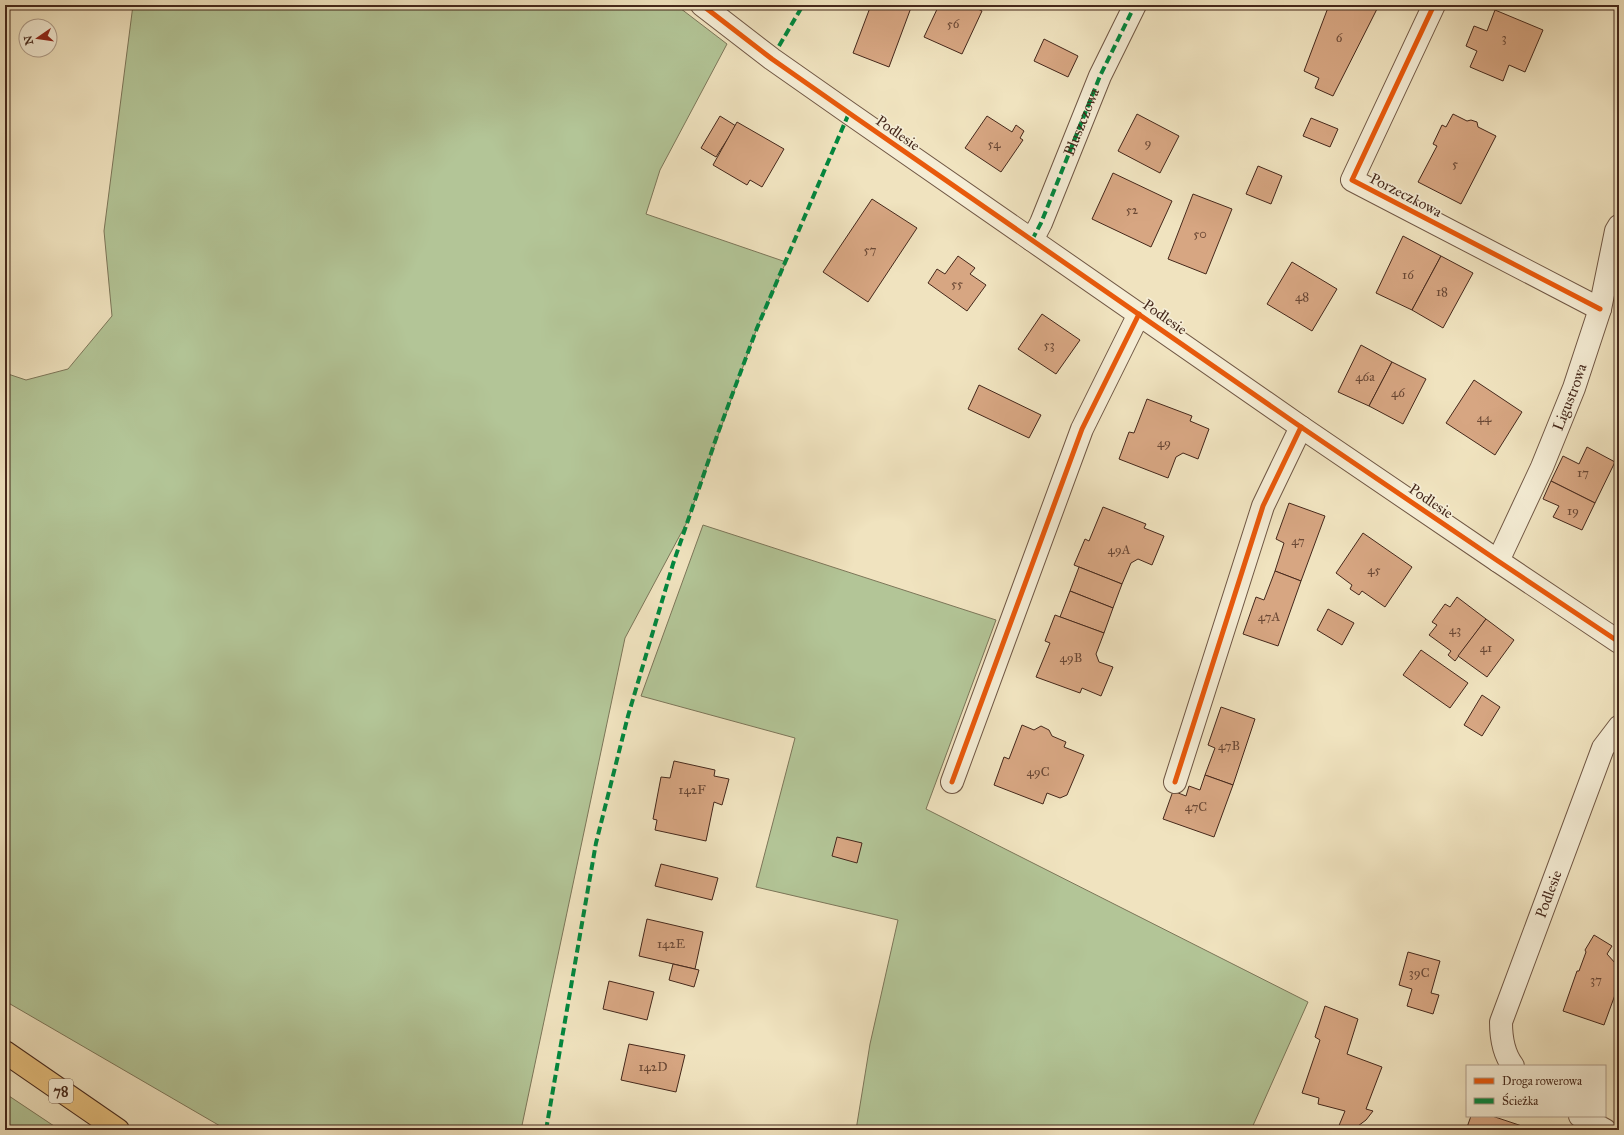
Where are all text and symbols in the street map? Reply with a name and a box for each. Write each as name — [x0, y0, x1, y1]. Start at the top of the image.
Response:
house number: 56 — [947, 16, 960, 32]
north arrow — [18, 18, 58, 58]
house number: 6 — [1336, 30, 1343, 46]
house number: 3 — [1501, 30, 1507, 46]
text: N — [21, 33, 36, 46]
street label: Bluszczowa — [1060, 85, 1103, 159]
street label: Podlesie — [873, 111, 923, 155]
house number: 9 — [1145, 135, 1152, 151]
house number: 54 — [988, 136, 1001, 152]
house number: 5 — [1452, 156, 1458, 172]
street label: Porzeczkowa — [1367, 169, 1446, 221]
house number: 52 — [1126, 202, 1139, 218]
house number: 50 — [1193, 226, 1207, 242]
house number: 57 — [864, 242, 877, 258]
house number: 16 — [1402, 267, 1414, 283]
house number: 55 — [951, 276, 963, 292]
house number: 18 — [1436, 284, 1448, 300]
house number: 48 — [1295, 289, 1309, 305]
street label: Podlesie — [1140, 295, 1190, 339]
house number: 53 — [1043, 337, 1055, 353]
street label: Ligustrowa — [1549, 361, 1591, 433]
house number: 46a — [1355, 369, 1375, 385]
house number: 46 — [1391, 385, 1405, 401]
house number: 44 — [1477, 410, 1492, 426]
house number: 49 — [1157, 435, 1171, 451]
house number: 17 — [1577, 465, 1589, 481]
street label: Podlesie — [1405, 480, 1457, 522]
house number: 19 — [1567, 503, 1579, 519]
house number: 47 — [1291, 533, 1305, 549]
house number: 49A — [1108, 542, 1131, 558]
house number: 45 — [1367, 562, 1381, 578]
house number: 47A — [1258, 609, 1280, 625]
house number: 43 — [1449, 622, 1461, 638]
house number: 41 — [1480, 640, 1492, 656]
house number: 49B — [1060, 650, 1082, 666]
house number: 47B — [1218, 738, 1240, 754]
house number: 49C — [1026, 764, 1050, 780]
house number: 142F — [678, 782, 706, 798]
house number: 47C — [1185, 799, 1207, 815]
street label: Podlesie — [1532, 868, 1566, 920]
house number: 142E — [657, 936, 685, 952]
house number: 39C — [1408, 965, 1430, 981]
house number: 37 — [1590, 972, 1602, 988]
house number: 142D — [638, 1059, 668, 1075]
legend — [1466, 1065, 1606, 1117]
text: Droga rowerowa — [1502, 1074, 1583, 1089]
road number: 78 — [49, 1079, 73, 1103]
text: Ścieżka — [1502, 1092, 1539, 1108]

